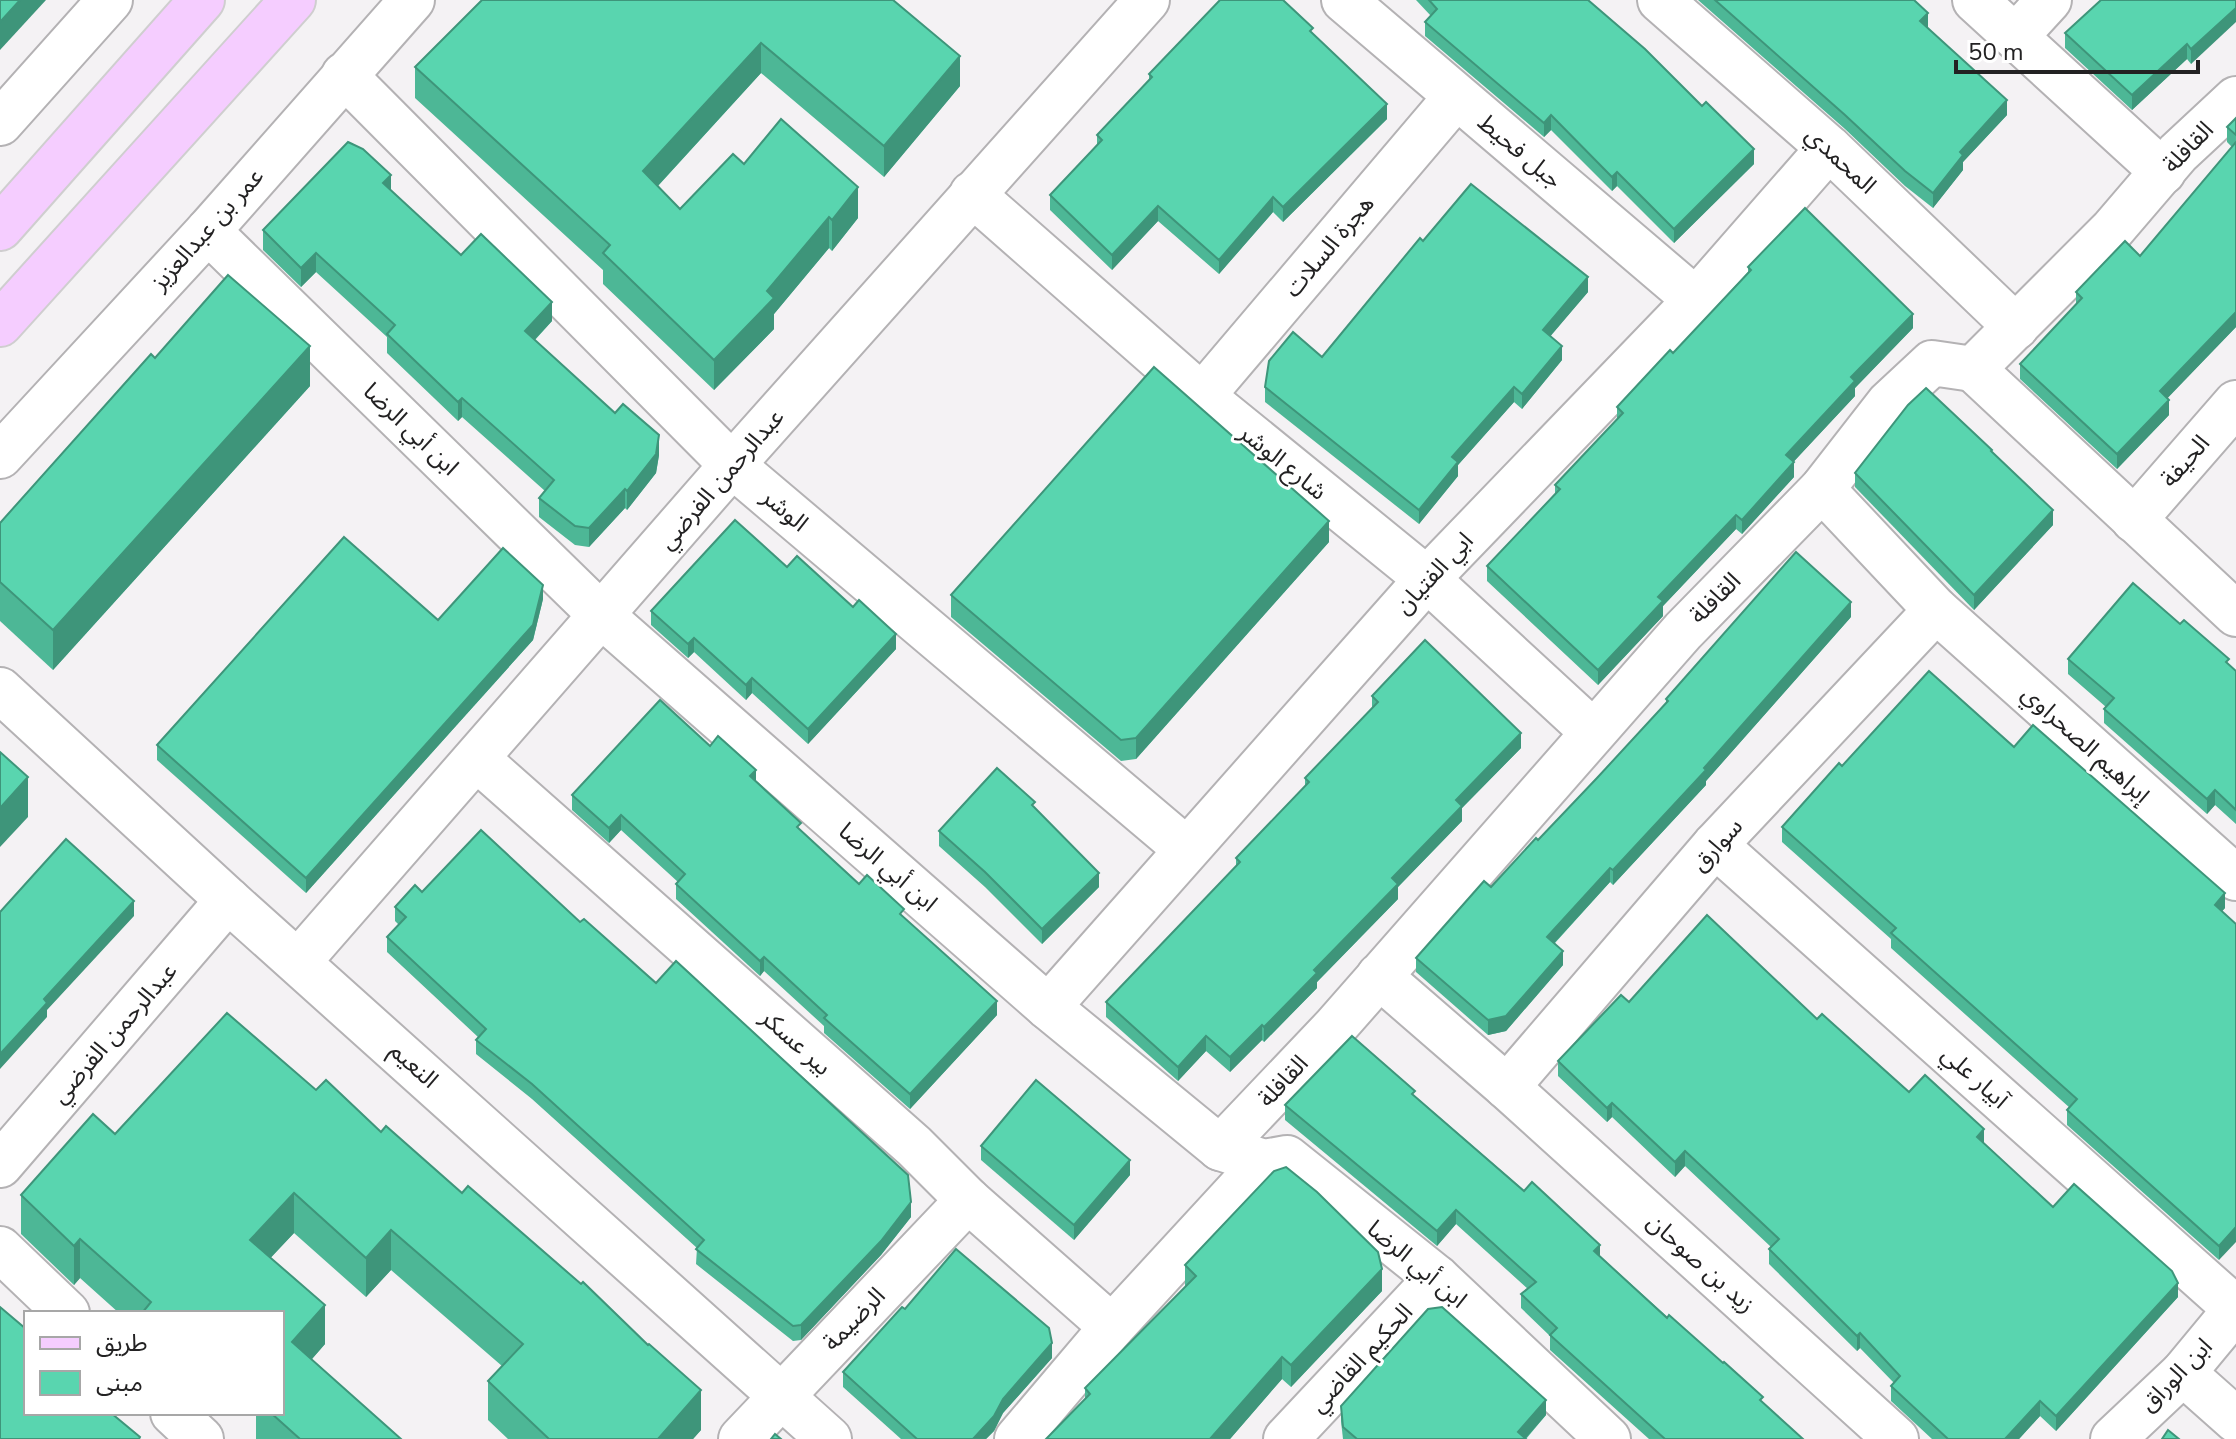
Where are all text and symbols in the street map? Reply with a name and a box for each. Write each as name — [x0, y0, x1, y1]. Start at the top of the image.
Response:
scale bar — [1956, 24, 2198, 74]
text: 50 m — [1968, 36, 2024, 68]
street label: جبل فحيط — [1471, 106, 1569, 196]
street label: القافلة — [2156, 114, 2220, 180]
street label: المحمدي — [1797, 119, 1883, 203]
street label: عمر بن عبدالعزيز — [143, 161, 271, 298]
street label: هجرة السلات — [1277, 188, 1381, 304]
street label: ابن أبي الرضا — [355, 375, 466, 484]
street label: عبدالرحمن الفرضي — [651, 402, 793, 558]
street label: شارع الوشر — [1231, 416, 1334, 508]
street label: الحيفة — [2153, 428, 2217, 494]
street label: الوشر — [754, 481, 815, 539]
street label: ابي الفتيان — [1388, 525, 1482, 623]
street label: القافلة — [1682, 565, 1748, 631]
street label: إبراهيم الصحراوي — [2013, 678, 2158, 813]
street label: سوارق — [1684, 811, 1750, 879]
street label: ابن أبي الرضا — [830, 815, 944, 921]
street label: عبدالرحمن الفرضي — [44, 956, 186, 1112]
street label: بير عسكر — [753, 1001, 838, 1082]
street label: النعيم — [382, 1035, 445, 1096]
street label: آبيار علي — [1933, 1038, 2016, 1118]
street label: القافلة — [1251, 1048, 1315, 1114]
street label: زيد بن صوحان — [1640, 1206, 1762, 1320]
street label: ابن أبي الرضا — [1359, 1213, 1474, 1317]
street label: الرضيمة — [816, 1280, 892, 1358]
street label: الحكيم القاضي — [1302, 1297, 1422, 1421]
legend — [24, 1311, 284, 1415]
text: طريق — [96, 1327, 148, 1359]
street label: ابن الوراق — [2133, 1331, 2219, 1419]
text: مبنى — [96, 1367, 143, 1399]

